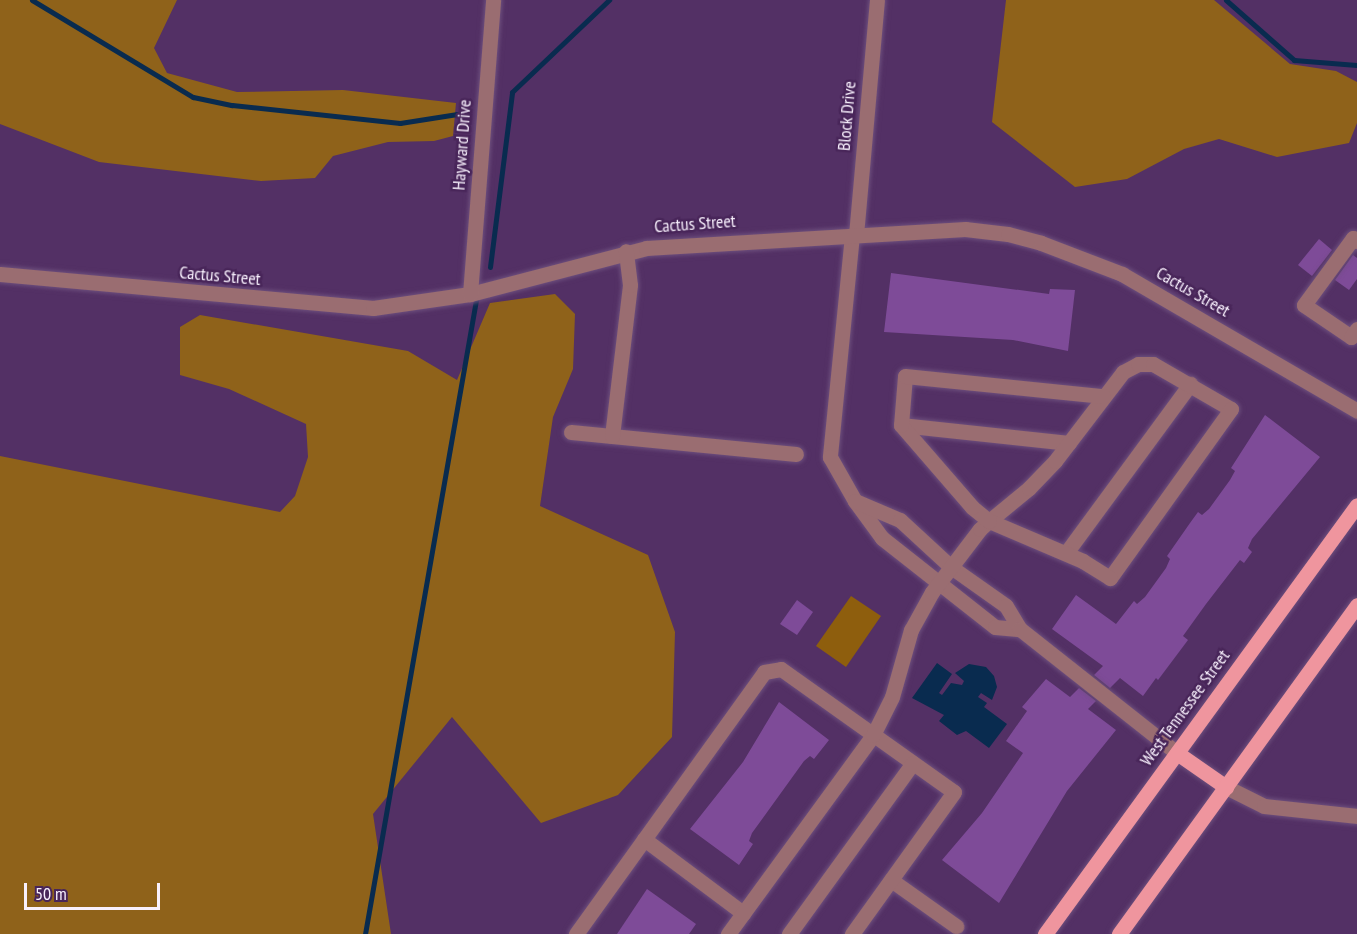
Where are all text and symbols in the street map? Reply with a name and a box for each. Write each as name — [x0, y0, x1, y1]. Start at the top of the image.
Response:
street label: Block Drive — [833, 80, 861, 152]
street label: Hayward Drive — [448, 99, 476, 191]
street label: Cactus Street — [654, 210, 736, 238]
street label: Cactus Street — [178, 262, 262, 290]
street label: Cactus Street — [1152, 262, 1234, 322]
street label: West Tennessee Street — [1136, 646, 1234, 770]
scale bar — [27, 871, 164, 909]
text: 50 m — [35, 882, 67, 905]

